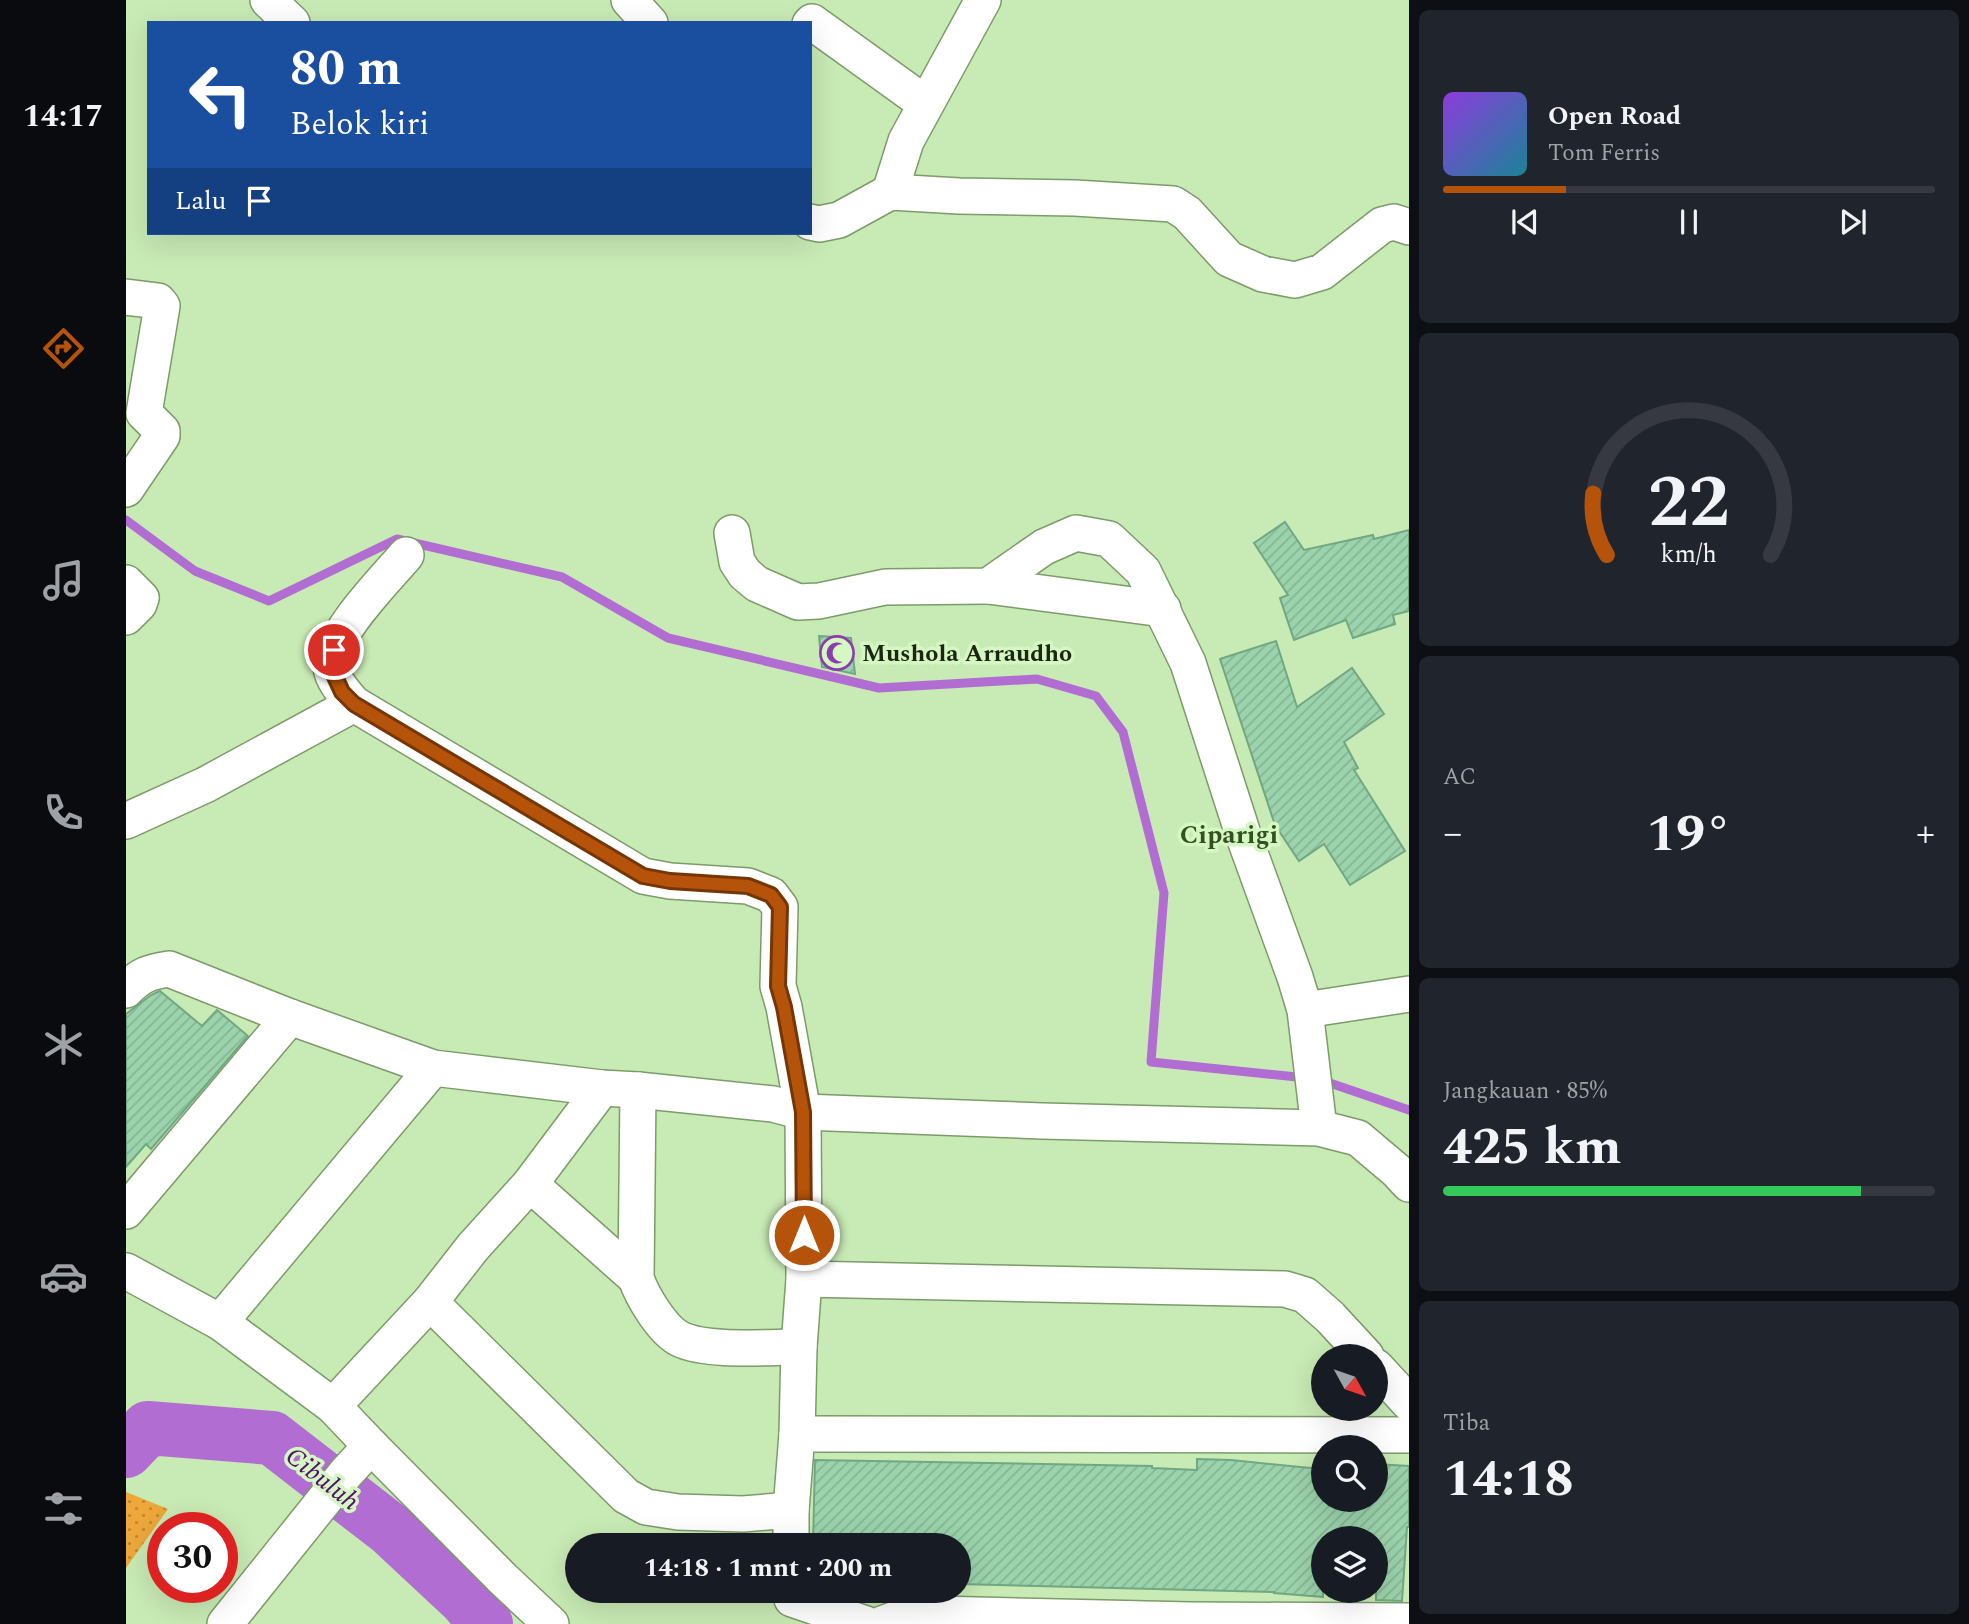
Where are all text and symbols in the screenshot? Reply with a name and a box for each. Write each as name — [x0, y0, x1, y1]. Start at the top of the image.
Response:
text: 80 m — [290, 32, 401, 107]
icon: left — [175, 49, 266, 140]
text: 14:17 — [23, 92, 103, 141]
text: Open Road — [1548, 96, 1681, 136]
text: Belok kiri — [290, 100, 429, 149]
text: Tom Ferris — [1548, 136, 1660, 171]
text: Lalu — [175, 181, 226, 221]
icon: arrive — [240, 182, 278, 220]
icon: previous — [1506, 203, 1544, 241]
icon: pause — [1670, 203, 1708, 241]
icon: next — [1834, 203, 1872, 241]
icon: directions — [39, 324, 88, 373]
text: 22 — [1648, 449, 1730, 560]
text: km/h — [1661, 536, 1717, 574]
icon: music — [39, 556, 88, 605]
pin — [304, 620, 364, 680]
icon: arrive — [315, 631, 353, 669]
mosque icon: Mushola Arraudho — [818, 634, 856, 672]
place label: Mushola Arraudho — [862, 636, 1072, 672]
text: AC — [1443, 760, 1476, 795]
icon: phone — [39, 788, 88, 837]
text: 19° — [1647, 795, 1731, 874]
text: − — [1443, 805, 1462, 863]
text: + — [1916, 805, 1935, 863]
district label: Ciparigi — [1180, 815, 1278, 855]
icon: climate — [39, 1020, 88, 1069]
text: Jangkauan · 85% — [1443, 1074, 1607, 1109]
text: 425 km — [1443, 1108, 1622, 1187]
position arrow — [767, 1198, 841, 1272]
icon: car — [39, 1252, 88, 1301]
north arrow — [1311, 1344, 1388, 1421]
map controls — [1311, 1344, 1388, 1603]
text: Tiba — [1443, 1406, 1490, 1441]
button: search — [1311, 1435, 1388, 1512]
water label: Cibuluh — [277, 1437, 368, 1521]
text: 14:18 — [1443, 1440, 1574, 1519]
icon: filters — [39, 1484, 88, 1533]
speed limit sign: 30 — [147, 1512, 238, 1603]
button: layers — [1311, 1526, 1388, 1603]
text: 14:18 · 1 mnt · 200 m — [644, 1548, 892, 1588]

